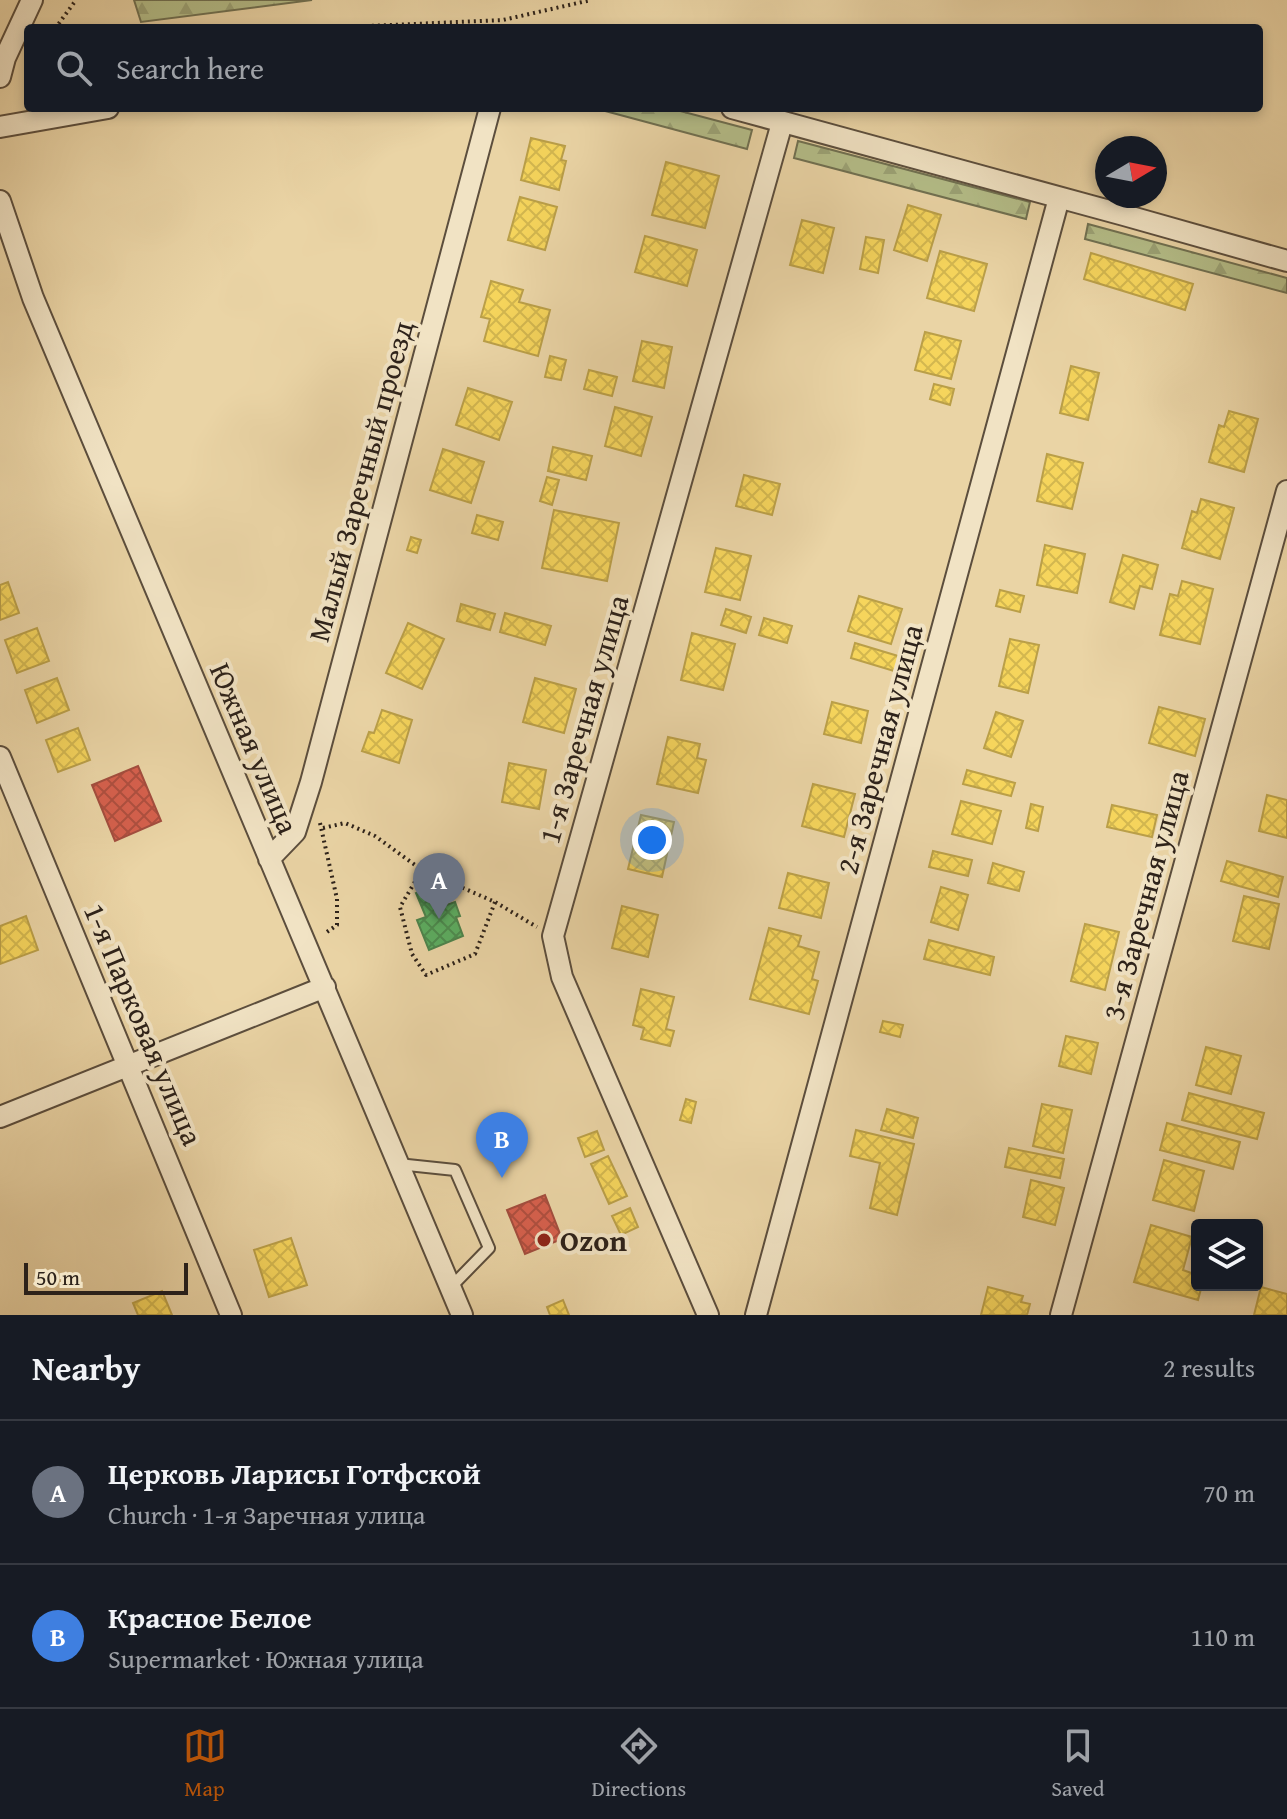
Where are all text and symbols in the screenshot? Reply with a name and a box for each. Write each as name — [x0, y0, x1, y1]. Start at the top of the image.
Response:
search box — [24, 24, 1263, 112]
icon: search — [52, 46, 96, 90]
text: Search here — [116, 46, 264, 90]
north arrow — [1095, 136, 1167, 208]
street label: Малый Заречный проезд — [296, 316, 424, 646]
street label: 1-я Заречная улица — [526, 589, 640, 849]
street label: 2-я Заречная улица — [824, 618, 934, 879]
street label: Южная улица — [199, 656, 311, 841]
street label: 3-я Заречная улица — [1090, 764, 1200, 1025]
your location — [632, 820, 672, 860]
pin: A — [413, 853, 465, 919]
street label: 1-я Парковая улица — [73, 896, 215, 1152]
pin: B — [476, 1112, 528, 1178]
place label: Ozon — [560, 1218, 627, 1262]
map controls — [1191, 1219, 1263, 1291]
button: layers — [1191, 1219, 1263, 1291]
marker: Ozon — [535, 1231, 553, 1249]
scale bar — [24, 1259, 188, 1295]
text: 50 m — [36, 1261, 80, 1293]
text: Nearby — [32, 1343, 141, 1392]
text: 2 results — [1163, 1348, 1255, 1387]
text: Церковь Ларисы Готфской — [108, 1451, 481, 1495]
text: A — [50, 1473, 66, 1512]
text: 70 m — [1203, 1473, 1255, 1512]
text: Church · 1-я Заречная улица — [108, 1495, 425, 1534]
text: Красное Белое — [108, 1595, 312, 1639]
text: B — [50, 1617, 66, 1656]
text: 110 m — [1190, 1617, 1255, 1656]
text: Supermarket · Южная улица — [108, 1639, 424, 1678]
tab: Map — [183, 1724, 227, 1804]
tab: Directions — [592, 1724, 686, 1804]
tab: Saved — [1051, 1724, 1104, 1804]

